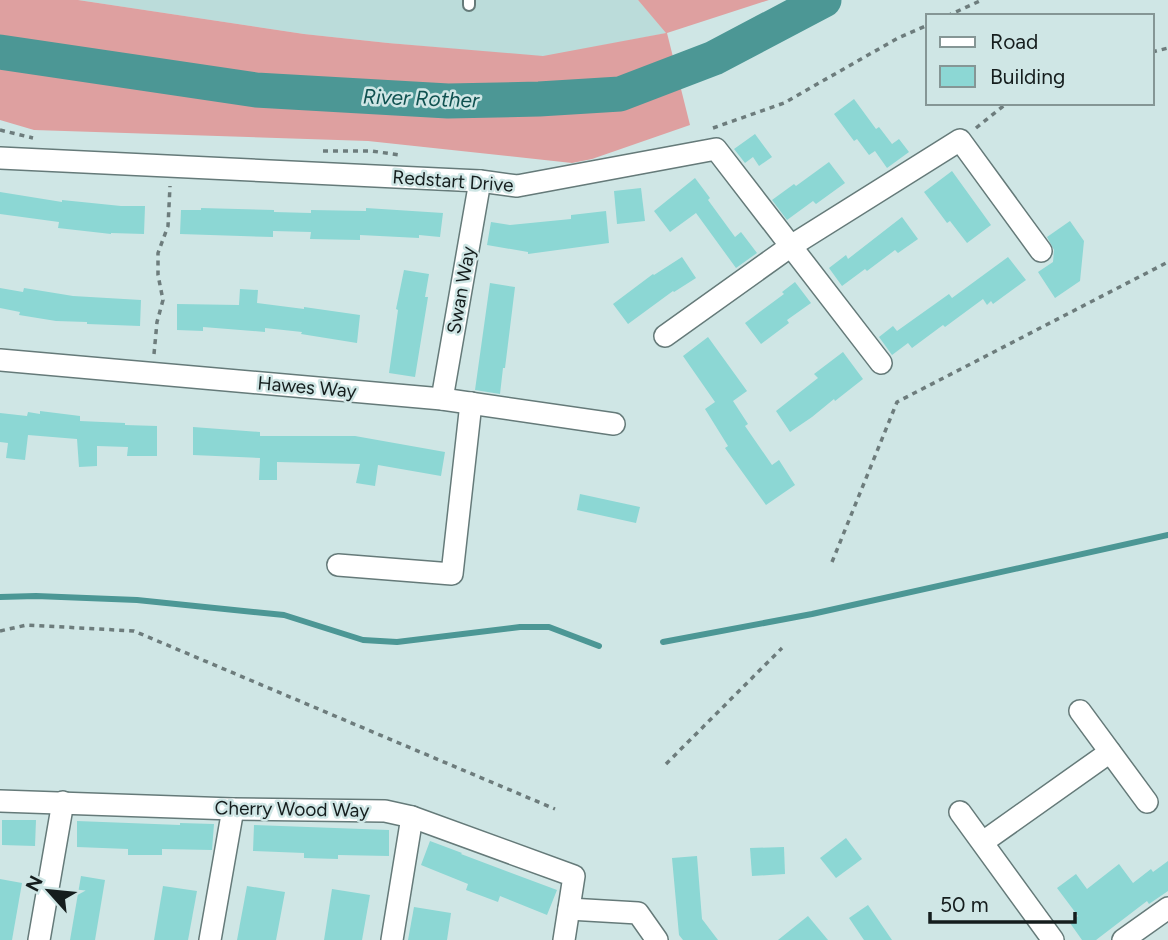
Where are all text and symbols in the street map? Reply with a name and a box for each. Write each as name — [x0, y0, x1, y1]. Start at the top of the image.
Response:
legend — [926, 14, 1154, 105]
text: Road — [990, 29, 1038, 54]
text: Building — [990, 64, 1065, 89]
water label: River Rother — [362, 83, 480, 113]
street label: Redstart Drive — [392, 165, 514, 197]
street label: Swan Way — [442, 245, 480, 335]
street label: Hawes Way — [256, 371, 358, 403]
street label: Cherry Wood Way — [215, 796, 369, 822]
north arrow — [14, 856, 84, 926]
text: N — [21, 872, 48, 895]
scale bar — [930, 880, 1075, 924]
text: 50 m — [940, 892, 989, 917]

